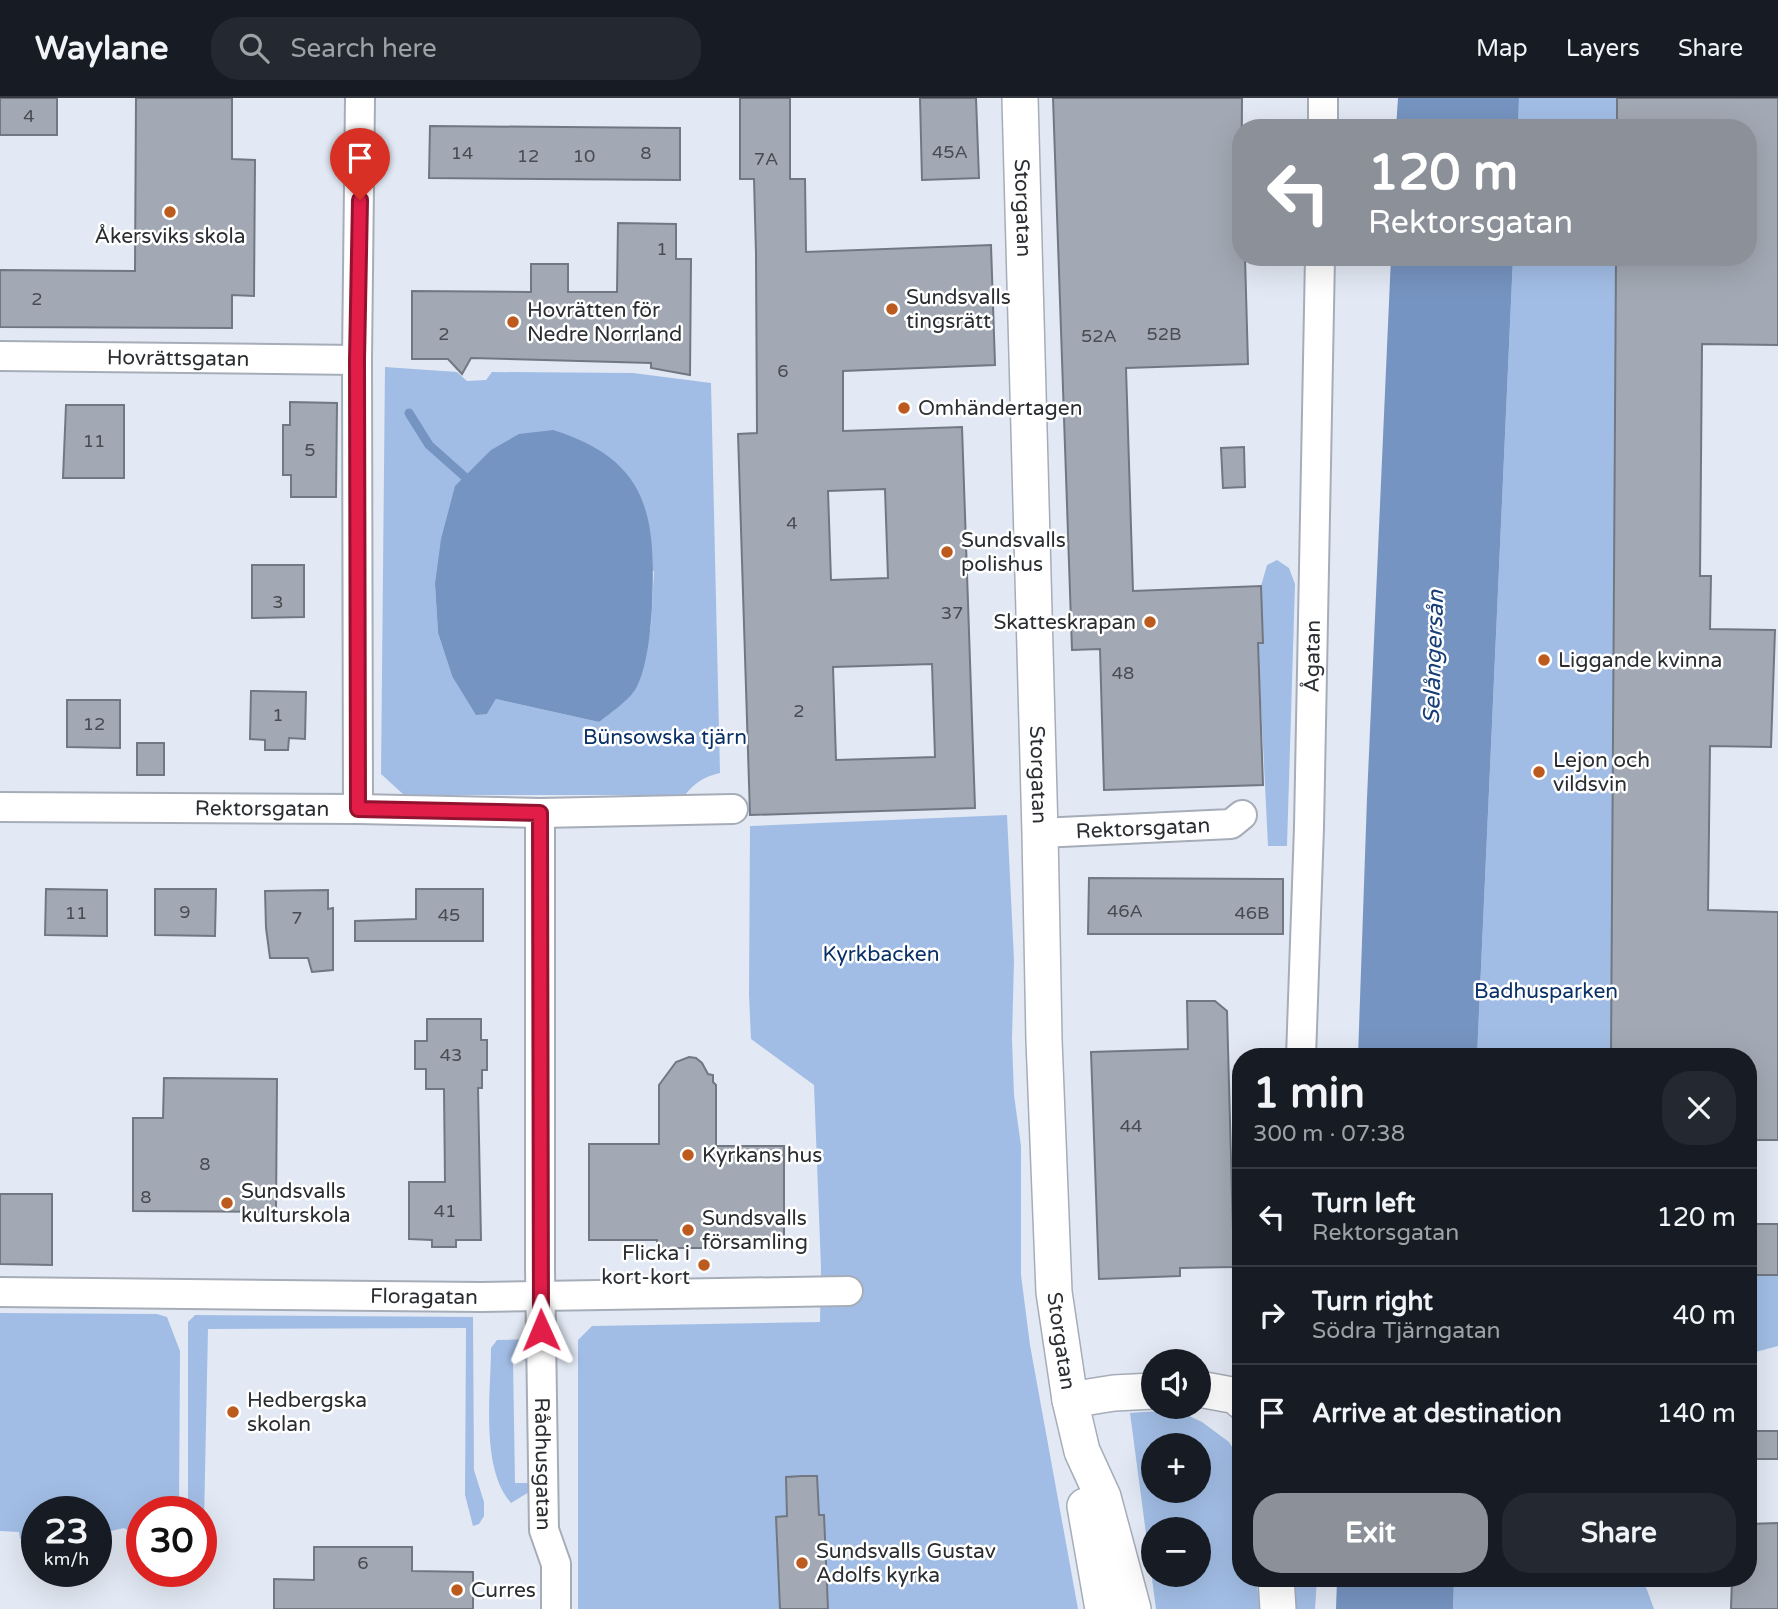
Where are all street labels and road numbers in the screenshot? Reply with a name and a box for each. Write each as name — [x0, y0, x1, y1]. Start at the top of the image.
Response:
street label: Storgatan — [1009, 158, 1036, 257]
street label: Hovrättsgatan — [107, 345, 249, 372]
street label: Ågatan — [1300, 620, 1326, 693]
street label: Storgatan — [1024, 725, 1052, 824]
street label: Rektorsgatan — [195, 796, 329, 822]
street label: Rektorsgatan — [1075, 813, 1211, 844]
street label: Floragatan — [370, 1284, 478, 1310]
street label: Storgatan — [1041, 1291, 1080, 1392]
street label: Rådhusgatan — [529, 1397, 556, 1531]

